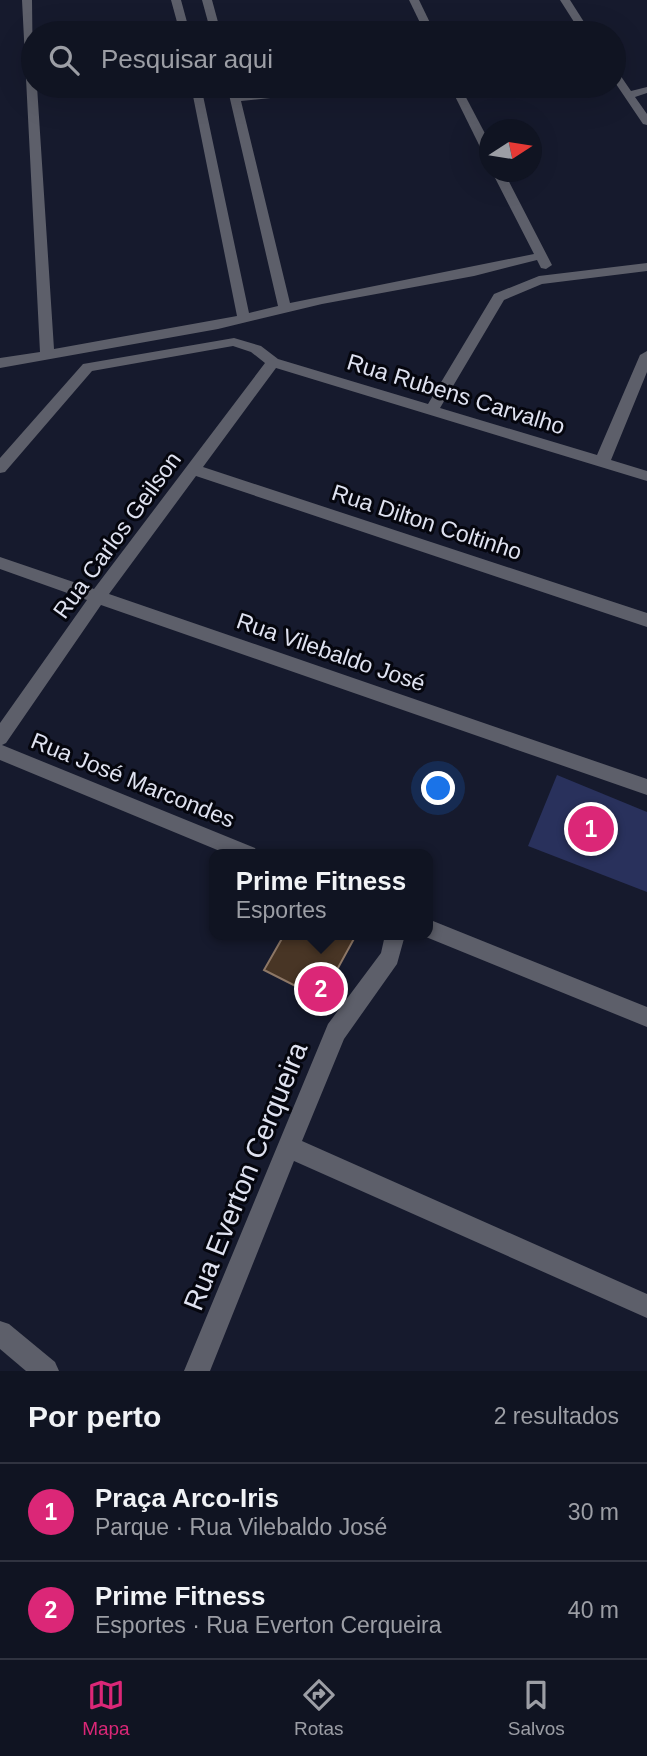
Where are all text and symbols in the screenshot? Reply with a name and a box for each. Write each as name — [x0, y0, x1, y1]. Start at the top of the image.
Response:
search box — [21, 21, 626, 98]
icon: search — [45, 41, 83, 79]
text: Pesquisar aqui — [101, 44, 273, 74]
north arrow — [479, 119, 542, 182]
street label: Rua Rubens Carvalho — [344, 348, 568, 440]
street label: Rua Carlos Geilson — [48, 447, 186, 623]
street label: Rua Dilton Coltinho — [329, 479, 525, 565]
street label: Rua Vilebaldo José — [233, 608, 429, 696]
street label: Rua José Marcondes — [27, 727, 239, 833]
your location — [421, 771, 455, 805]
pin: 1 — [568, 803, 614, 855]
popup — [209, 849, 433, 940]
text: Prime Fitness — [236, 866, 406, 896]
text: Esportes — [236, 897, 327, 923]
pin: 2 — [298, 963, 344, 1015]
street label: Rua Everton Cerqueira — [177, 1037, 314, 1315]
text: Por perto — [28, 1400, 161, 1433]
text: 2 resultados — [494, 1403, 619, 1429]
text: Praça Arco-Iris — [95, 1483, 279, 1513]
text: 1 — [45, 1499, 57, 1525]
text: 30 m — [568, 1499, 619, 1525]
text: Parque · Rua Vilebaldo José — [95, 1514, 387, 1540]
text: Prime Fitness — [95, 1581, 266, 1611]
text: 2 — [45, 1597, 57, 1623]
text: 40 m — [568, 1597, 619, 1623]
text: Esportes · Rua Everton Cerqueira — [95, 1612, 441, 1638]
tab: Mapa — [82, 1676, 130, 1740]
tab: Rotas — [294, 1676, 344, 1740]
tab: Salvos — [508, 1676, 565, 1740]

